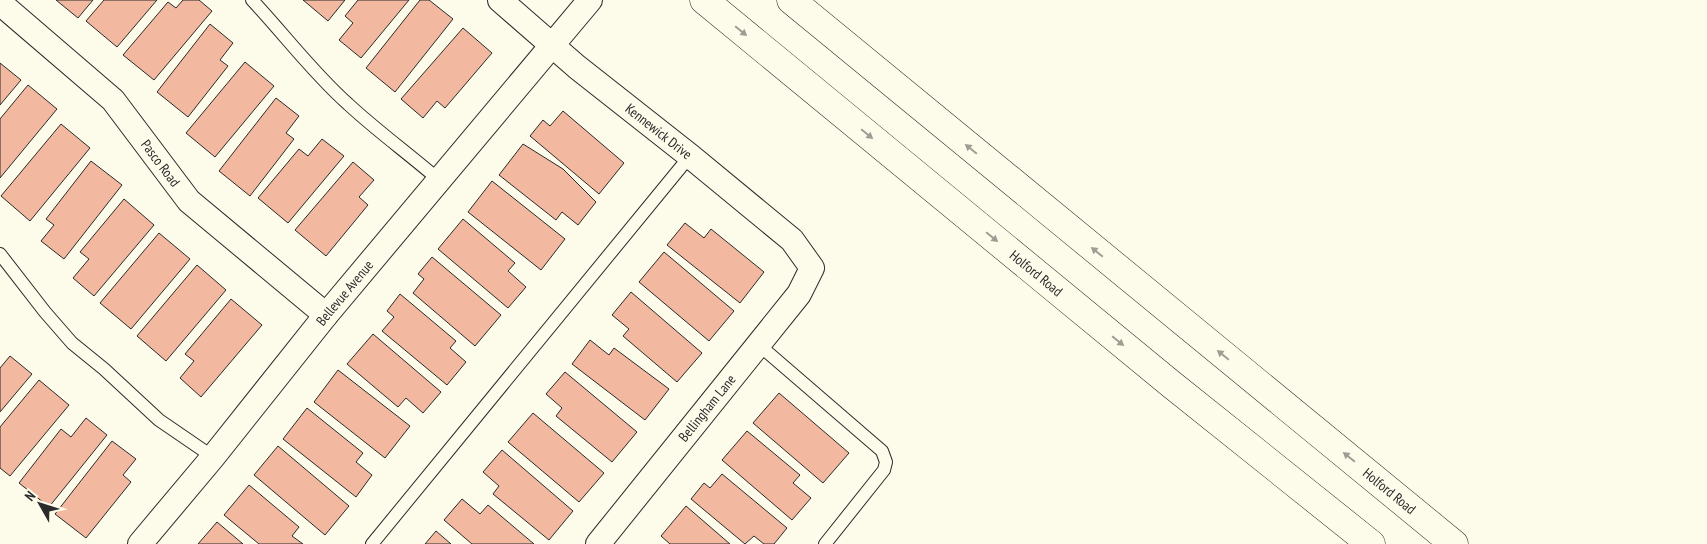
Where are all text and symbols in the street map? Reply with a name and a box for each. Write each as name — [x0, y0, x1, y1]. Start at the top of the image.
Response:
one-way arrow — [735, 25, 747, 37]
street label: Kennewick Drive — [622, 99, 696, 163]
one-way arrow — [860, 129, 873, 140]
street label: Pasco Road — [137, 136, 184, 190]
one-way arrow — [965, 143, 978, 154]
one-way arrow — [986, 232, 999, 243]
street label: Holford Road — [1006, 246, 1066, 300]
one-way arrow — [1091, 246, 1104, 257]
street label: Bellevue Avenue — [312, 256, 377, 329]
one-way arrow — [1111, 335, 1124, 346]
one-way arrow — [1216, 349, 1229, 360]
street label: Bellingham Lane — [674, 371, 740, 445]
one-way arrow — [1342, 452, 1355, 463]
street label: Holford Road — [1359, 464, 1419, 518]
north arrow — [15, 479, 65, 529]
text: N — [21, 487, 39, 504]

